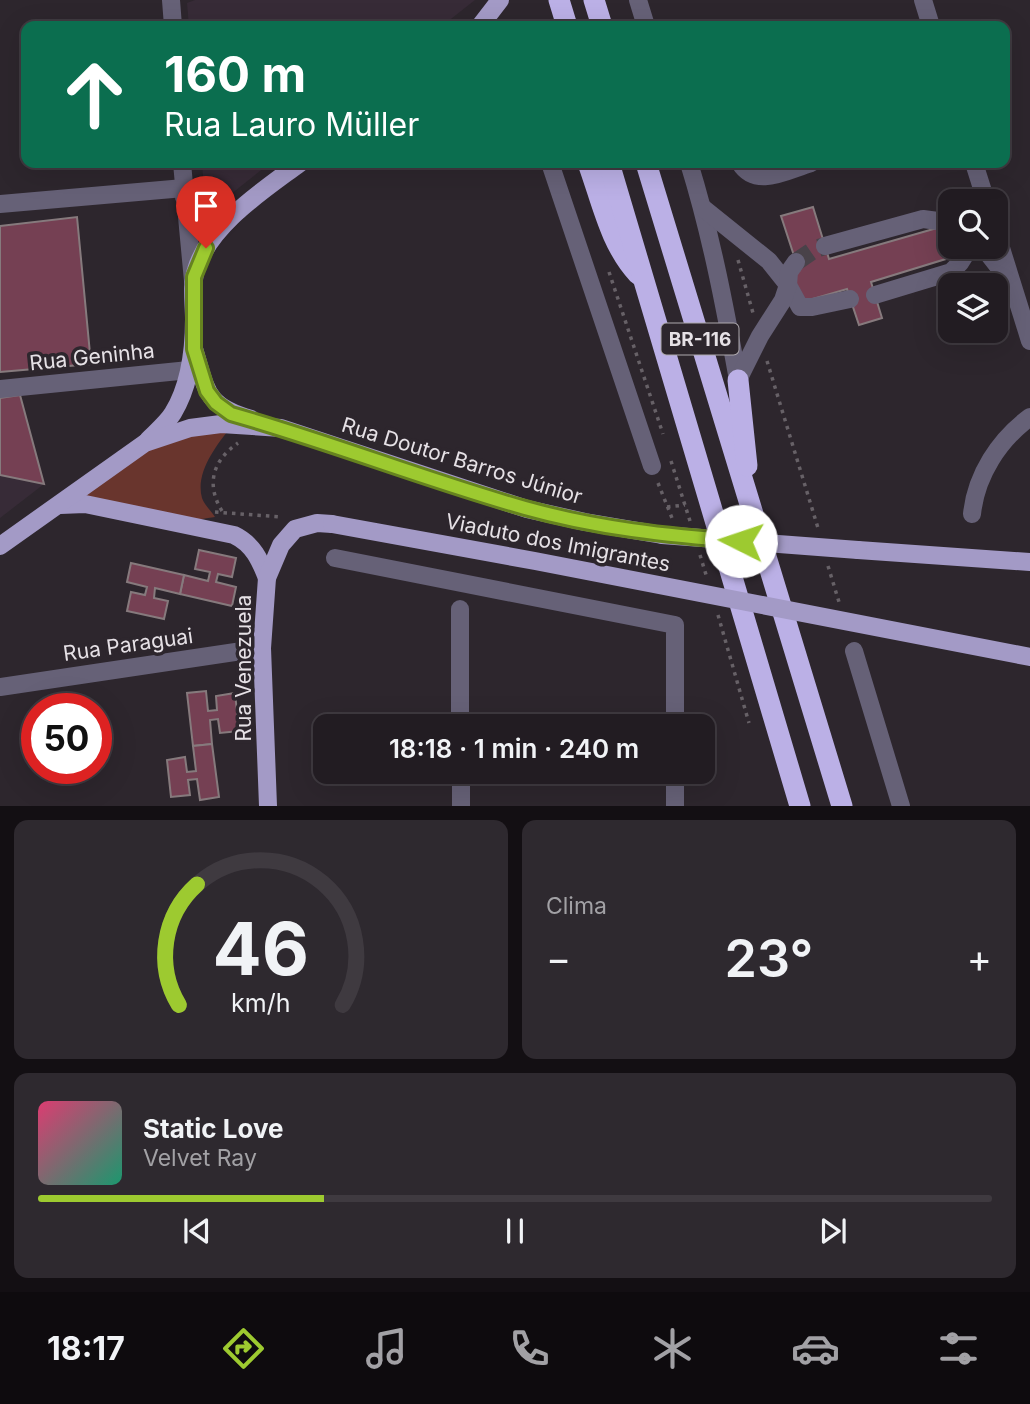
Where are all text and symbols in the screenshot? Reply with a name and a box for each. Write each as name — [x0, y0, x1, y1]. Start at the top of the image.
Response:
text: 160 m — [164, 45, 306, 104]
icon: ahead — [49, 49, 140, 140]
text: Rua Lauro Müller — [164, 105, 419, 144]
pin — [176, 176, 236, 248]
icon: arrive — [187, 187, 225, 225]
map controls — [938, 189, 1008, 343]
button: search — [938, 189, 1008, 259]
button: layers — [938, 273, 1008, 343]
road number: BR-116 — [662, 324, 738, 354]
street label: Rua Geninha — [28, 338, 156, 376]
street label: Rua Doutor Barros Júnior — [339, 412, 586, 509]
position arrow — [704, 504, 778, 578]
street label: Viaduto dos Imigrantes — [444, 508, 673, 577]
street label: Rua Venezuela — [231, 595, 256, 741]
street label: Rua Paraguai — [61, 623, 194, 666]
speed limit sign: 50 — [21, 693, 112, 784]
text: 18:18 · 1 min · 240 m — [389, 733, 639, 764]
text: Clima — [546, 892, 607, 920]
text: 46 — [213, 905, 309, 994]
text: 23° — [725, 927, 813, 990]
text: − — [546, 935, 571, 981]
text: + — [967, 935, 992, 981]
text: km/h — [231, 988, 291, 1018]
text: Static Love — [143, 1113, 284, 1144]
text: Velvet Ray — [143, 1144, 257, 1172]
icon: previous — [178, 1212, 216, 1250]
icon: pause — [496, 1212, 534, 1250]
icon: next — [814, 1212, 852, 1250]
icon: directions — [219, 1324, 268, 1373]
icon: music — [362, 1324, 411, 1373]
icon: phone — [505, 1324, 554, 1373]
icon: climate — [648, 1324, 697, 1373]
icon: car — [791, 1324, 840, 1373]
icon: filters — [934, 1324, 983, 1373]
text: 18:17 — [47, 1329, 125, 1368]

